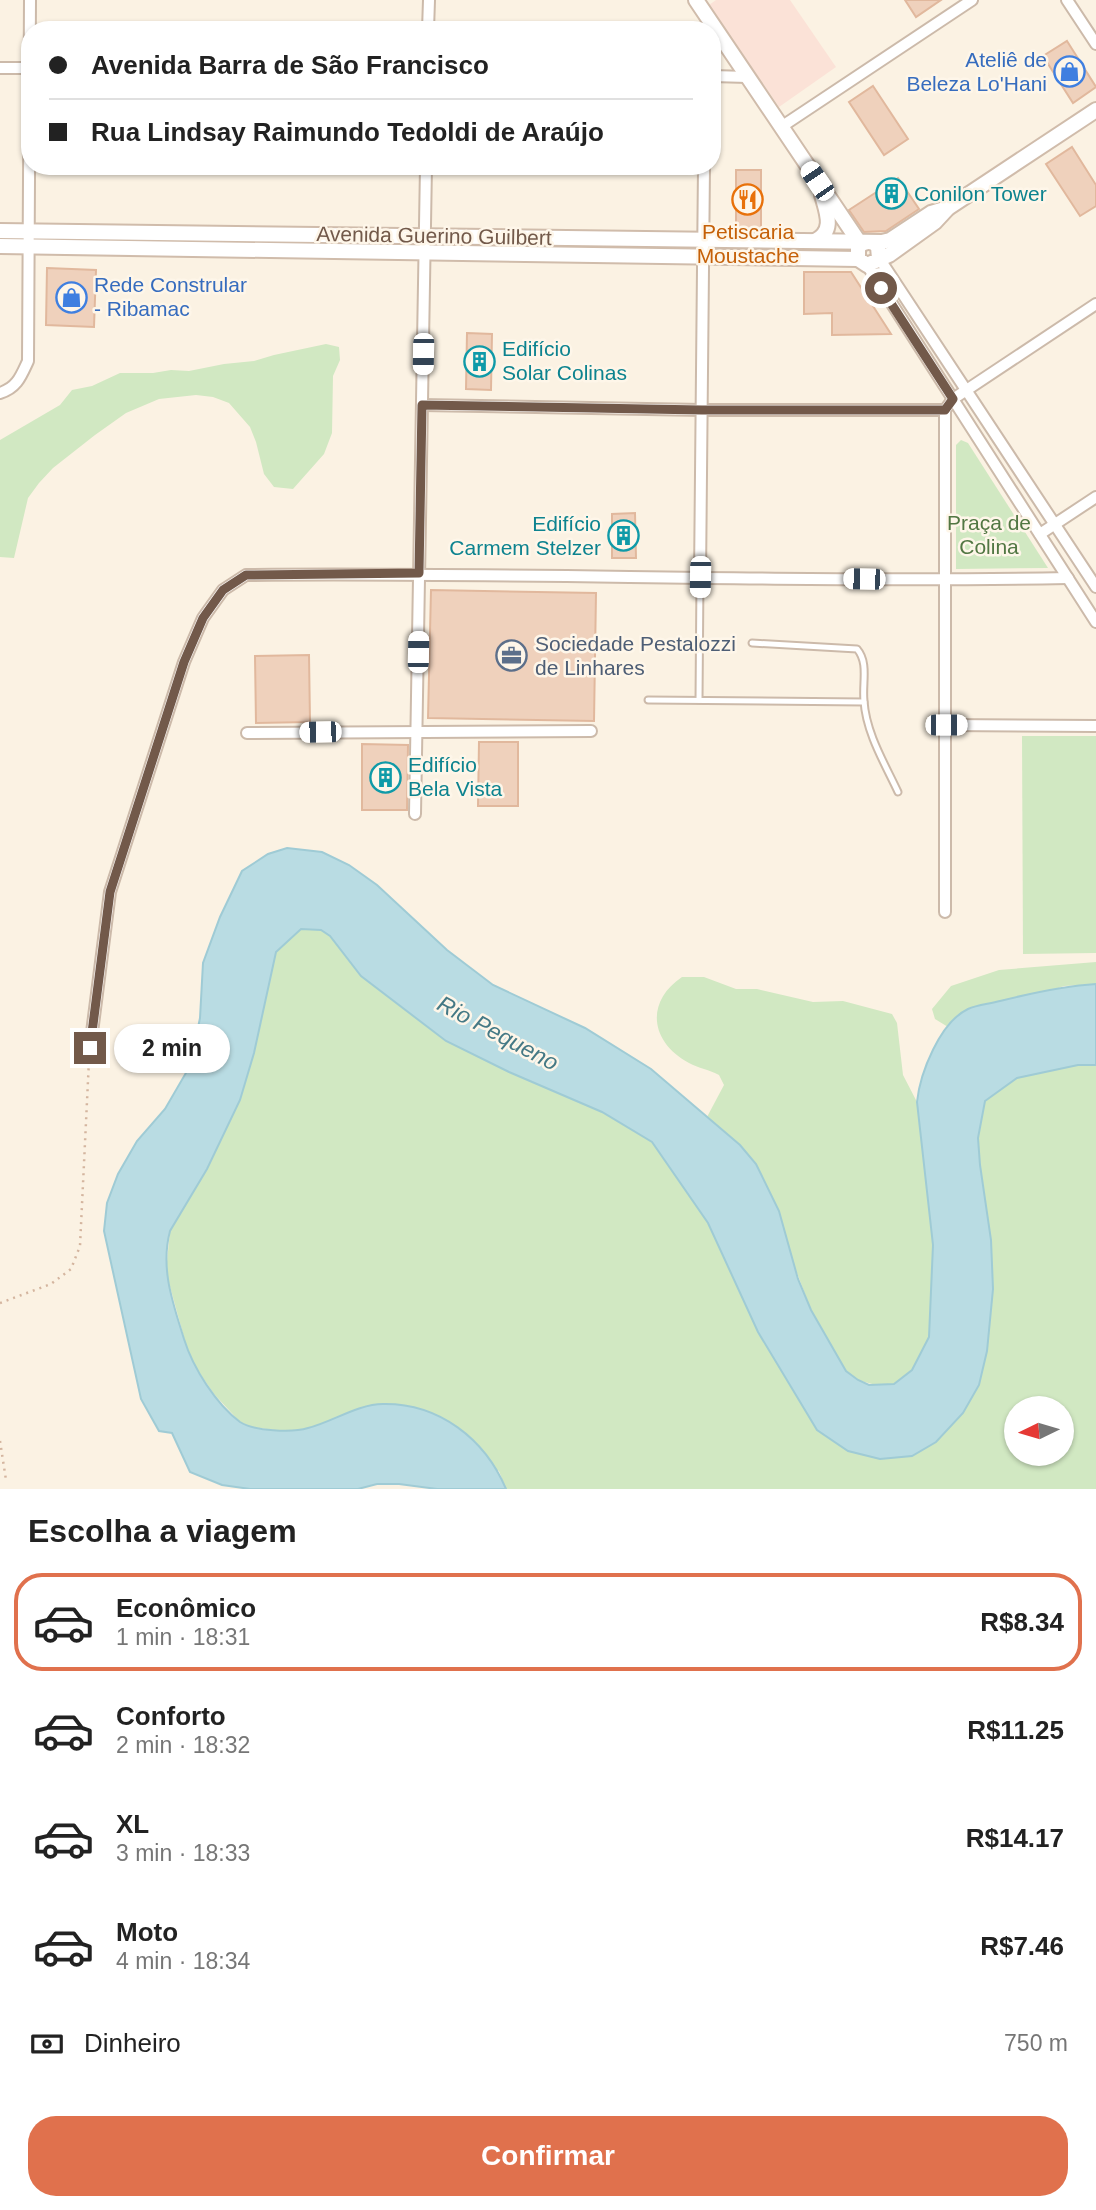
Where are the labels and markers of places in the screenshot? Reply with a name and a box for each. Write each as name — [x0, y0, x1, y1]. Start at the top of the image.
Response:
place label: Ateliê de Beleza Lo'Hani — [906, 48, 1047, 95]
shop icon: Ateliê de Beleza Lo'Hani — [1053, 55, 1087, 89]
building icon: Conilon Tower — [874, 177, 908, 211]
place label: Conilon Tower — [914, 182, 1047, 205]
restaurant icon: Petiscaria Moustache — [731, 183, 765, 217]
place label: Petiscaria Moustache — [697, 220, 799, 267]
place label: Rede Constrular - Ribamac — [94, 273, 247, 320]
shop icon: Rede Constrular - Ribamac — [54, 280, 88, 314]
place label: Edifício Solar Colinas — [502, 337, 627, 384]
building icon: Edifício Solar Colinas — [462, 344, 496, 378]
place label: Edifício Carmem Stelzer — [449, 512, 601, 559]
building icon: Edifício Carmem Stelzer — [607, 519, 641, 553]
place label: Sociedade Pestalozzi de Linhares — [535, 632, 736, 679]
office icon: Sociedade Pestalozzi de Linhares — [495, 639, 529, 673]
place label: Edifício Bela Vista — [408, 753, 502, 800]
building icon: Edifício Bela Vista — [368, 760, 402, 794]

